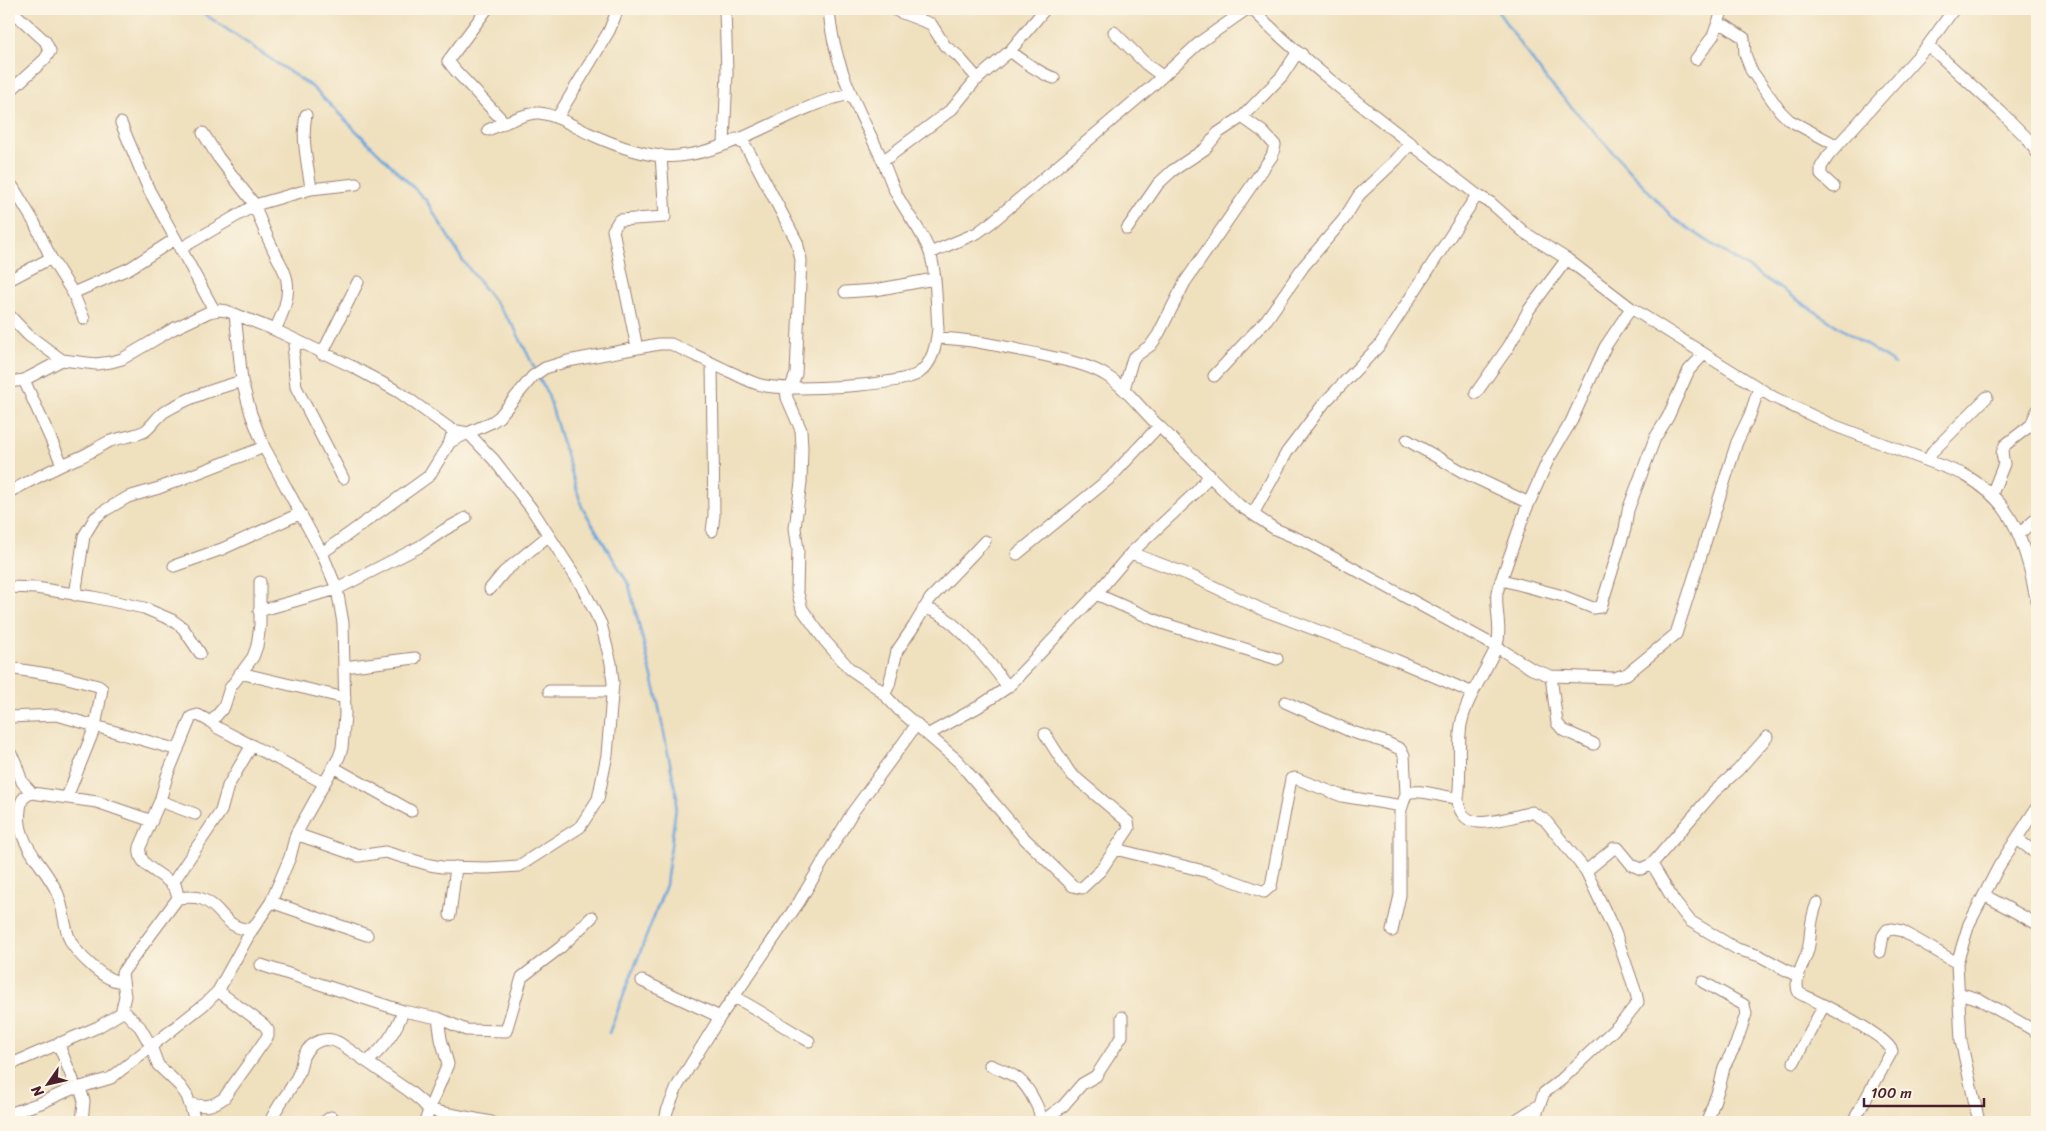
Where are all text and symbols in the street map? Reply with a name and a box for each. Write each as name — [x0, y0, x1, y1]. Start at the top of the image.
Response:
north arrow — [22, 1058, 72, 1108]
scale bar — [1864, 1076, 1984, 1108]
text: N — [24, 1080, 51, 1103]
text: 100 m — [1871, 1080, 1912, 1106]

